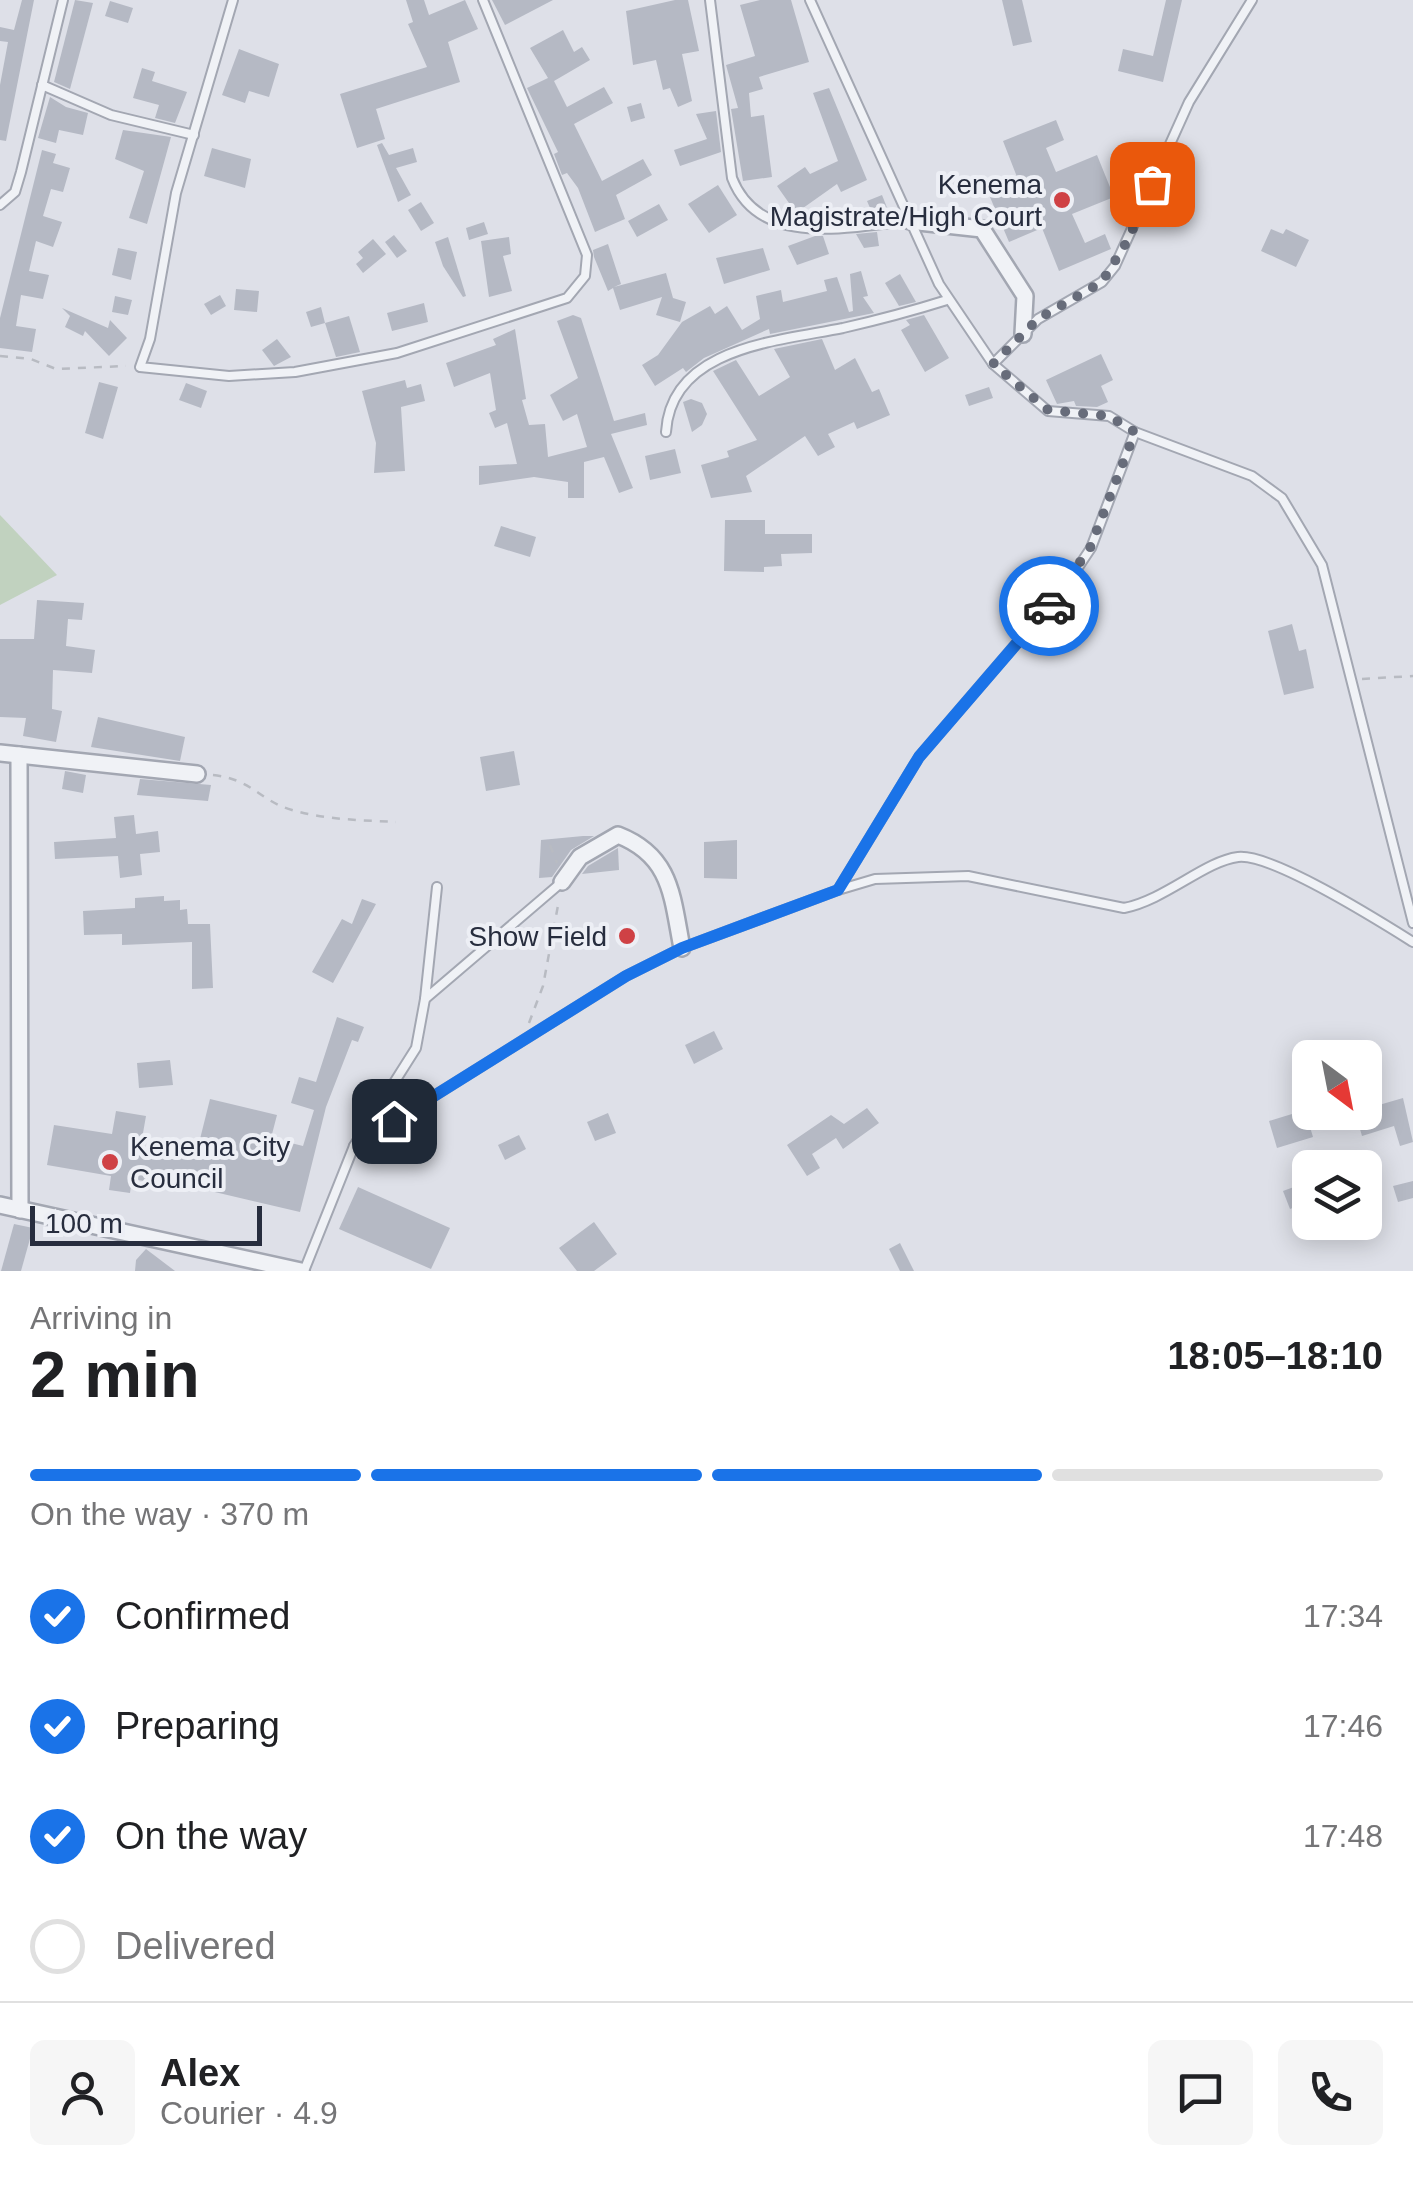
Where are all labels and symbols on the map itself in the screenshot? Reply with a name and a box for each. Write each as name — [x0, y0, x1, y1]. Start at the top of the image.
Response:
pin — [1110, 142, 1195, 227]
place label: Kenema Magistrate/High Court — [770, 169, 1042, 232]
marker: Kenema Magistrate/High Court — [1051, 189, 1073, 211]
courier — [999, 556, 1099, 656]
place label: Show Field — [468, 921, 607, 952]
marker: Show Field — [616, 925, 638, 947]
north arrow — [1292, 1040, 1382, 1130]
pin — [352, 1079, 437, 1164]
place label: Kenema City Council — [130, 1131, 290, 1194]
marker: Kenema City Council — [99, 1151, 121, 1173]
scale bar — [30, 1201, 262, 1246]

